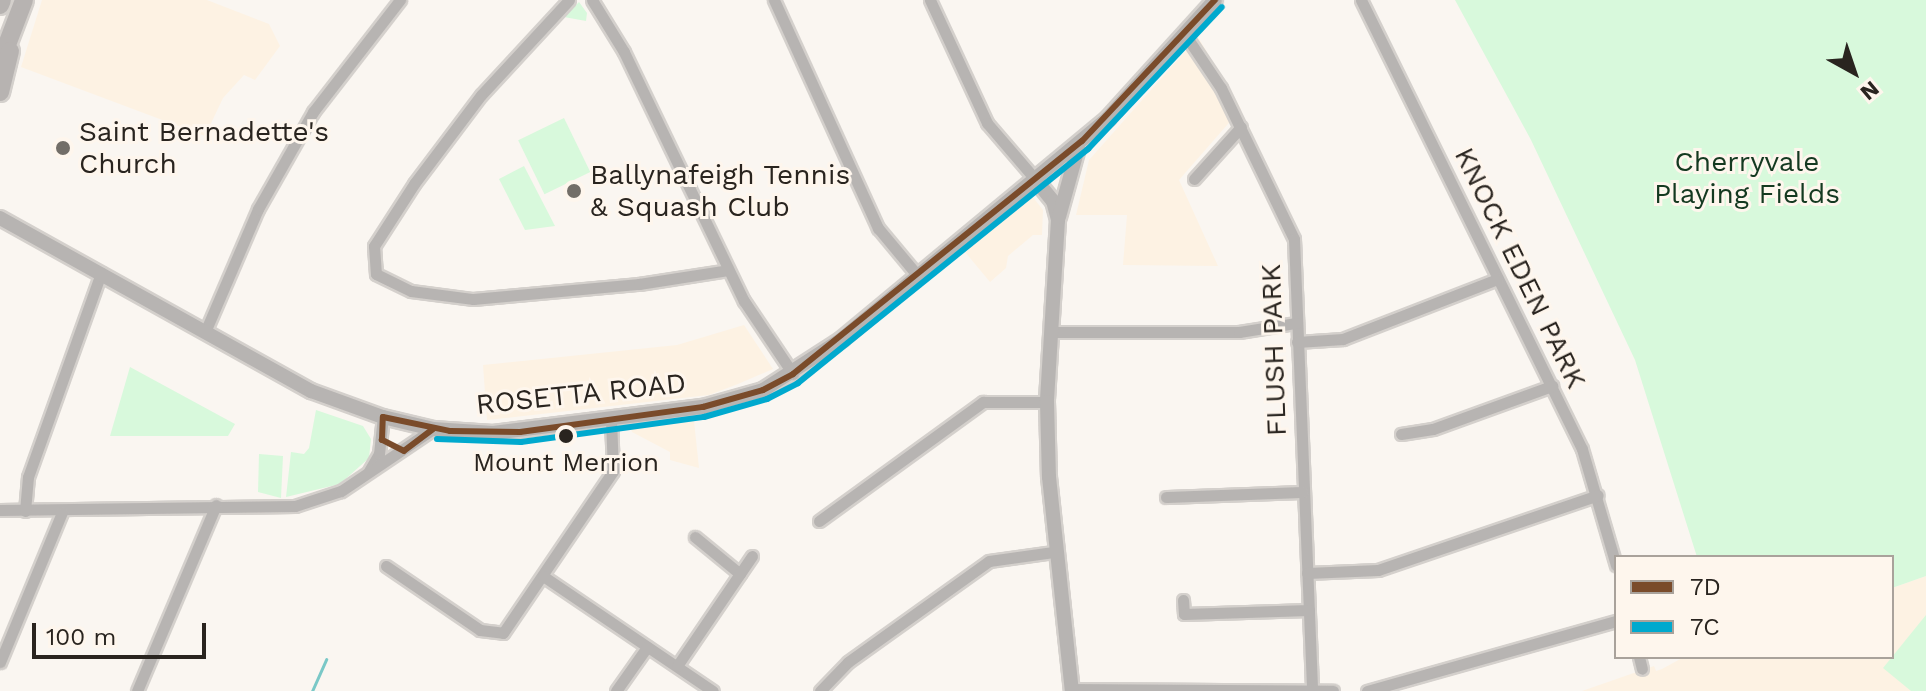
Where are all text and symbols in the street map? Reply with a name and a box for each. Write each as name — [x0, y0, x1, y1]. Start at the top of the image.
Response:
north arrow — [1814, 32, 1894, 112]
text: N — [1855, 76, 1884, 106]
place label: Saint Bernadette's Church — [79, 115, 329, 181]
marker: Saint Bernadette's Church — [54, 139, 72, 157]
street label: KNOCK EDEN PARK — [1447, 142, 1593, 394]
park label: Cherryvale Playing Fields — [1654, 145, 1840, 211]
place label: Ballynafeigh Tennis & Squash Club — [590, 158, 851, 224]
marker: Ballynafeigh Tennis & Squash Club — [565, 182, 583, 200]
street label: FLUSH PARK — [1254, 263, 1294, 437]
street label: ROSETTA ROAD — [474, 366, 688, 422]
marker: Mount Merrion — [558, 428, 574, 444]
place label: Mount Merrion — [473, 447, 659, 479]
legend — [1614, 555, 1894, 659]
text: 7D — [1690, 573, 1721, 601]
scale bar — [36, 607, 210, 657]
text: 7C — [1690, 613, 1720, 641]
text: 100 m — [46, 623, 116, 651]

